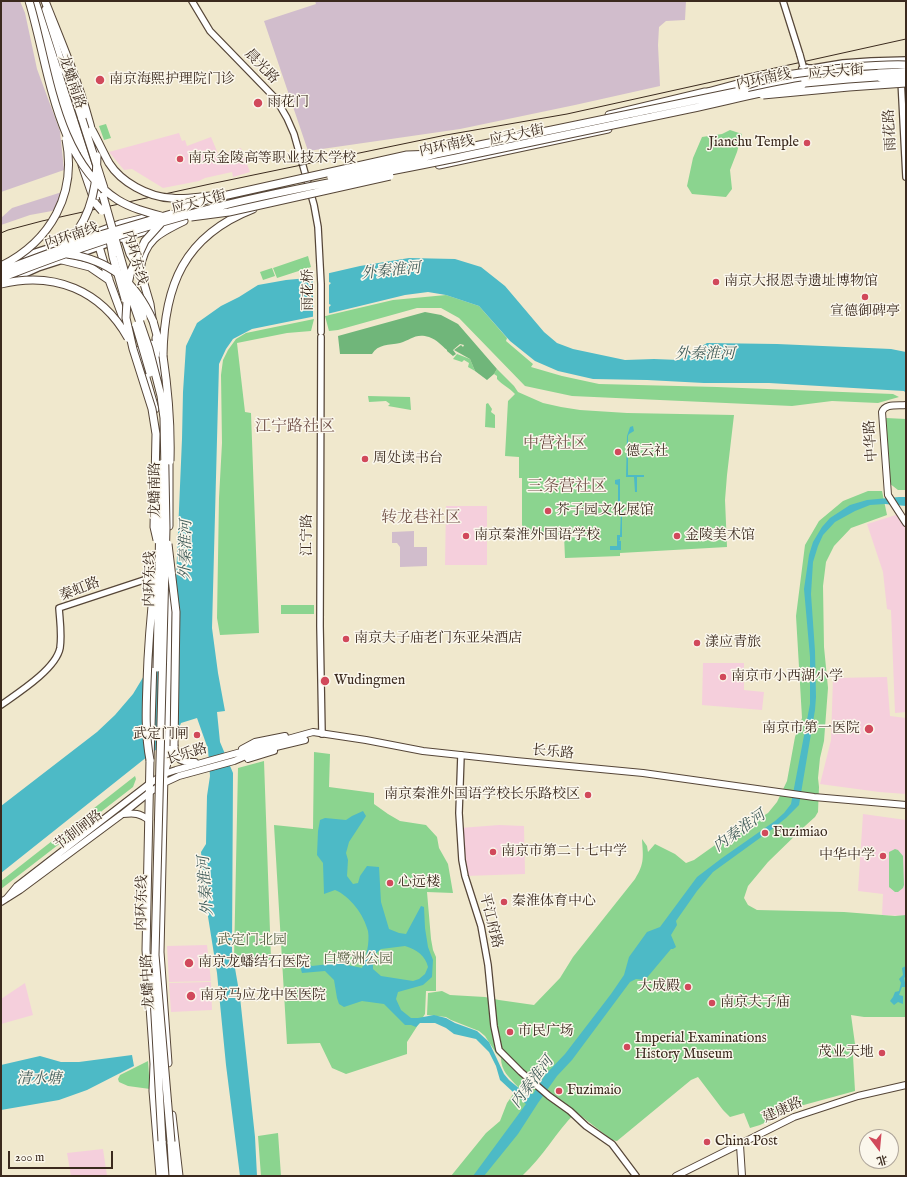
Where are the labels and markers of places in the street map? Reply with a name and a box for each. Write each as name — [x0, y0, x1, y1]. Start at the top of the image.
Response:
place label: 南京海熙护理院门诊 — [109, 72, 235, 88]
marker: 南京海熙护理院门诊 — [94, 74, 106, 86]
place label: 雨花门 — [267, 95, 309, 111]
marker: 雨花门 — [252, 97, 264, 109]
place label: Jianchu Temple — [709, 135, 799, 151]
marker: Jianchu Temple — [802, 138, 812, 148]
place label: 南京金陵高等职业技术学校 — [188, 151, 356, 167]
marker: 南京金陵高等职业技术学校 — [175, 154, 185, 164]
place label: 南京大报恩寺遗址博物馆 — [724, 274, 878, 290]
marker: 南京大报恩寺遗址博物馆 — [711, 277, 721, 287]
marker: 宣德御碑亭 — [860, 292, 870, 302]
place label: 宣德御碑亭 — [830, 304, 900, 320]
place label: 德云社 — [626, 444, 668, 460]
marker: 德云社 — [613, 447, 623, 457]
place label: 周处读书台 — [373, 451, 443, 467]
marker: 周处读书台 — [360, 454, 370, 464]
place label: 芥子园文化展馆 — [556, 503, 654, 519]
marker: 芥子园文化展馆 — [543, 506, 553, 516]
place label: 南京秦淮外国语学校 — [474, 528, 600, 544]
place label: 金陵美术馆 — [685, 528, 755, 544]
marker: 南京秦淮外国语学校 — [461, 531, 471, 541]
marker: 金陵美术馆 — [672, 531, 682, 541]
place label: 南京夫子庙老门东亚朵酒店 — [354, 631, 522, 647]
marker: 南京夫子庙老门东亚朵酒店 — [341, 634, 351, 644]
place label: 漾应青旅 — [705, 635, 761, 651]
marker: 漾应青旅 — [692, 638, 702, 648]
place label: 南京市小西湖小学 — [731, 669, 843, 685]
marker: 南京市小西湖小学 — [718, 672, 728, 682]
place label: Wudingmen — [334, 673, 405, 689]
marker: Wudingmen — [319, 675, 331, 687]
place label: 南京市第一医院 — [762, 721, 860, 737]
marker: 南京市第一医院 — [863, 723, 875, 735]
place label: 武定门闸 — [133, 727, 189, 743]
marker: 武定门闸 — [192, 730, 202, 740]
place label: 南京秦淮外国语学校长乐路校区 — [384, 787, 580, 803]
marker: 南京秦淮外国语学校长乐路校区 — [583, 790, 593, 800]
place label: Fuzimiao — [773, 825, 827, 841]
marker: Fuzimiao — [760, 828, 770, 838]
place label: 南京市第二十七中学 — [501, 844, 627, 860]
marker: 南京市第二十七中学 — [488, 847, 498, 857]
place label: 中华中学 — [819, 848, 875, 864]
marker: 中华中学 — [878, 851, 888, 861]
place label: 心远楼 — [398, 875, 440, 891]
marker: 心远楼 — [385, 878, 395, 888]
place label: 秦淮体育中心 — [512, 894, 596, 910]
marker: 秦淮体育中心 — [499, 897, 509, 907]
place label: 南京龙蟠结石医院 — [198, 955, 310, 971]
marker: 南京龙蟠结石医院 — [183, 957, 195, 969]
place label: 大成殿 — [638, 979, 680, 995]
marker: 大成殿 — [683, 982, 693, 992]
place label: 南京马应龙中医医院 — [200, 988, 326, 1004]
marker: 南京马应龙中医医院 — [185, 990, 197, 1002]
place label: 南京夫子庙 — [720, 995, 790, 1011]
marker: 南京夫子庙 — [707, 998, 717, 1008]
place label: 市民广场 — [518, 1024, 574, 1040]
marker: 市民广场 — [505, 1027, 515, 1037]
place label: Imperial Examinations History Museum — [635, 1031, 767, 1064]
marker: Imperial Examinations History Museum — [622, 1042, 632, 1052]
place label: 茂业天地 — [818, 1045, 874, 1061]
marker: 茂业天地 — [877, 1048, 887, 1058]
place label: Fuzimaio — [567, 1083, 621, 1099]
marker: Fuzimaio — [554, 1086, 564, 1096]
place label: China Post — [715, 1134, 778, 1150]
marker: China Post — [702, 1137, 712, 1147]

